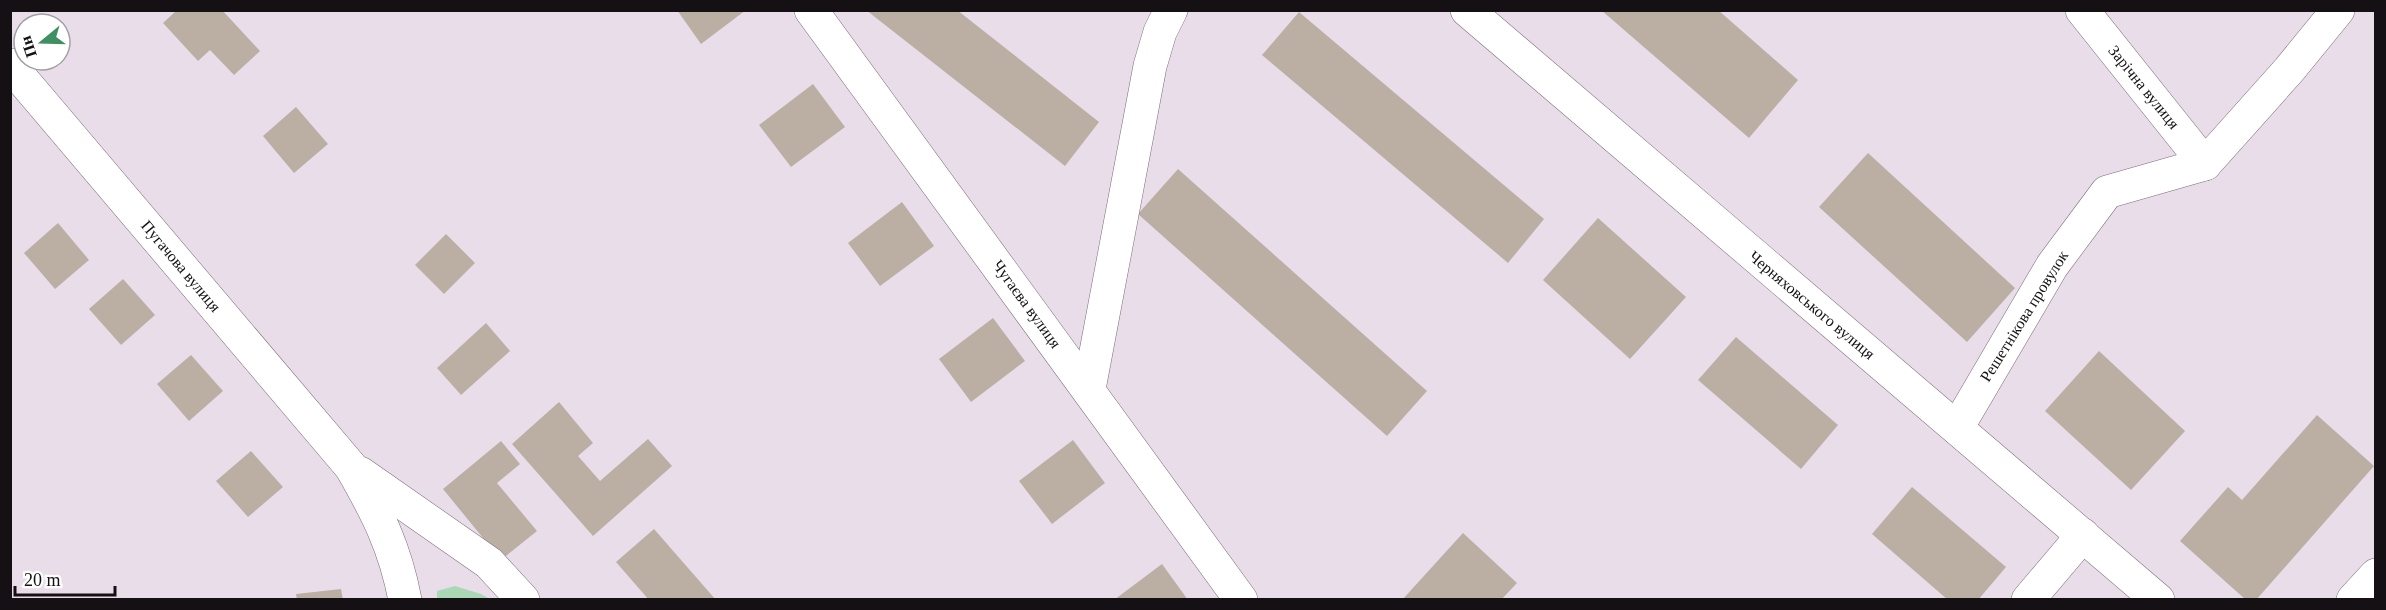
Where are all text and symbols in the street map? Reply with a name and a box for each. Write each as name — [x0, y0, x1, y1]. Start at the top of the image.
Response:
north arrow — [12, 12, 72, 72]
text: Пн — [17, 34, 40, 60]
street label: Зарічна вулиця — [2105, 42, 2183, 133]
street label: Пугачова вулиця — [137, 217, 225, 316]
street label: Решетнікова провулок — [1977, 247, 2072, 385]
street label: Черняховського вулиця — [1745, 248, 1879, 364]
street label: Чугаєва вулиця — [989, 257, 1065, 352]
scale bar — [15, 559, 116, 597]
text: 20 m — [24, 570, 61, 590]

